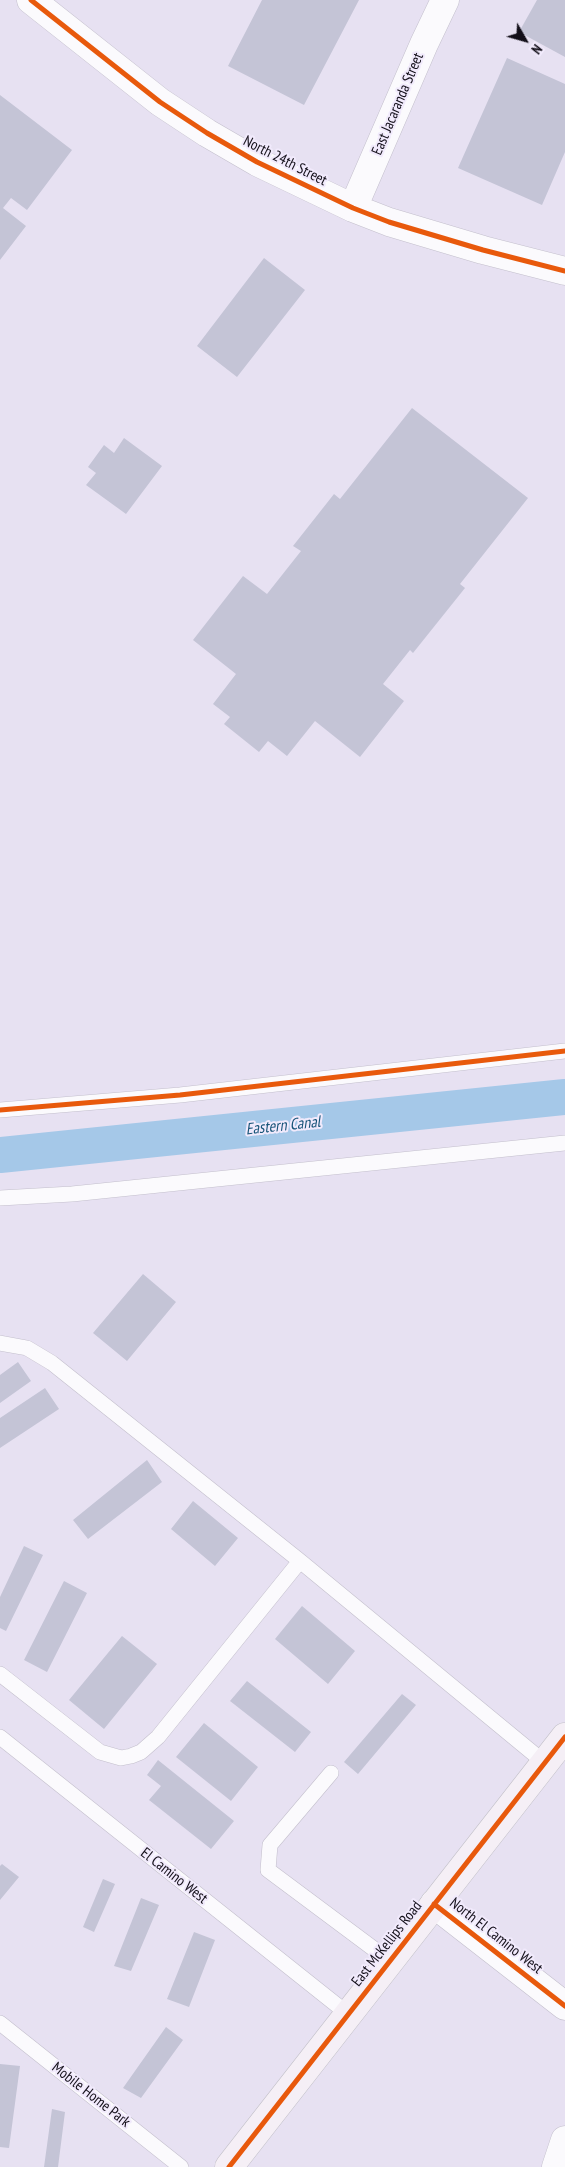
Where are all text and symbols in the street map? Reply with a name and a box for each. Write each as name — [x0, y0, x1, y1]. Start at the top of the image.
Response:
north arrow — [500, 15, 550, 65]
text: N — [527, 41, 546, 58]
street label: East Jacaranda Street — [368, 50, 428, 158]
street label: North 24th Street — [240, 132, 330, 190]
water label: Eastern Canal — [245, 1113, 321, 1139]
street label: El Camino West — [137, 1844, 211, 1908]
street label: North El Camino West — [446, 1894, 546, 1978]
street label: East McKellips Road — [348, 1898, 426, 1990]
street label: Mobile Home Park — [48, 2059, 134, 2131]

